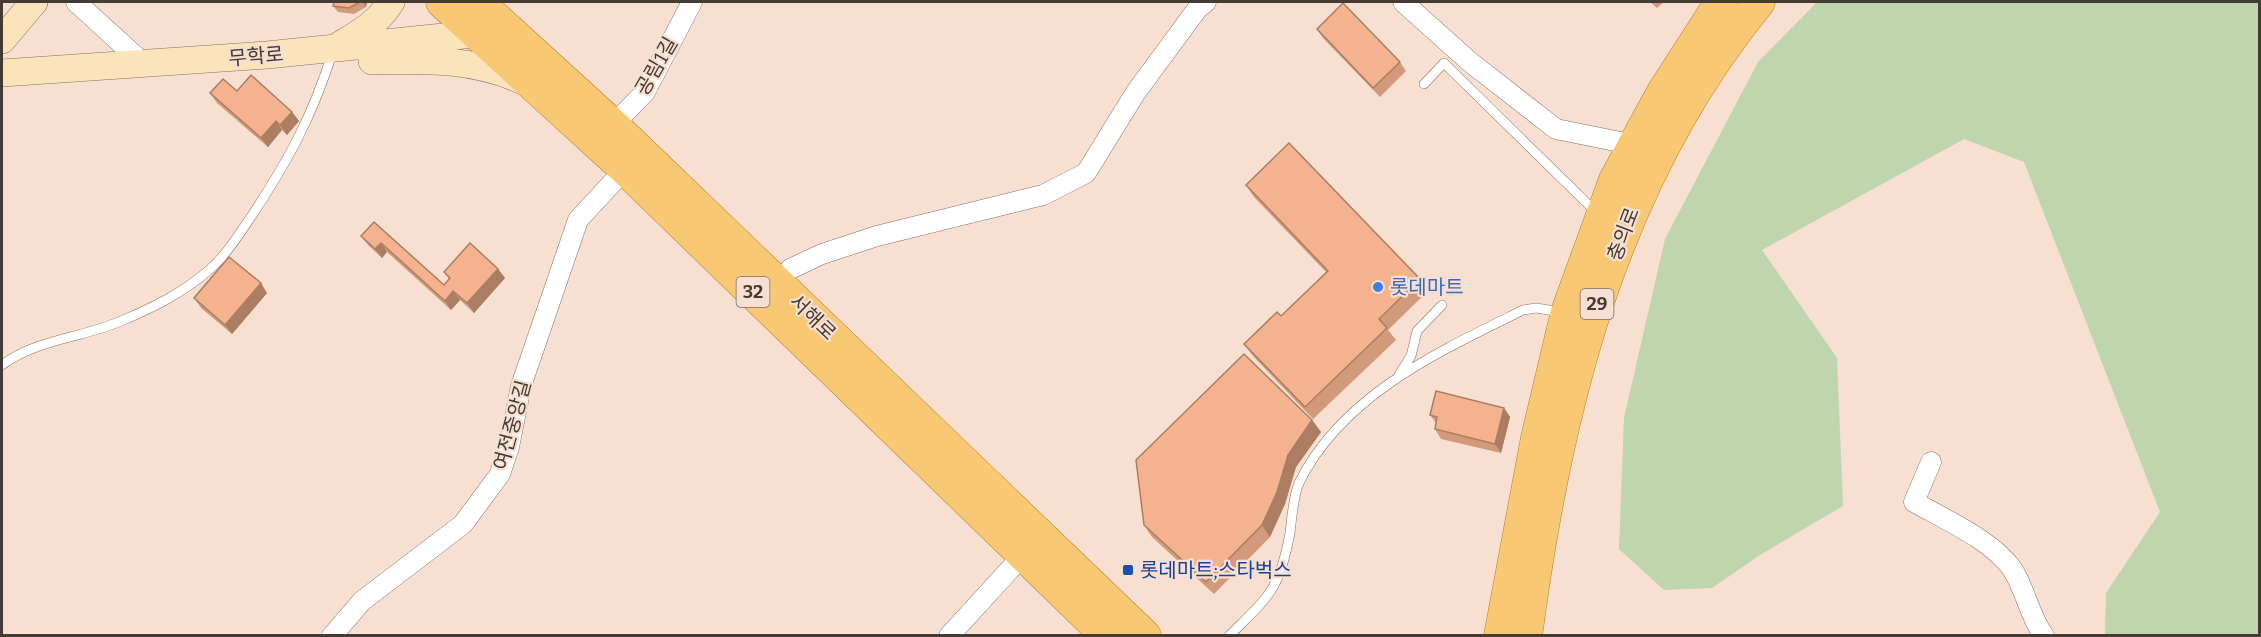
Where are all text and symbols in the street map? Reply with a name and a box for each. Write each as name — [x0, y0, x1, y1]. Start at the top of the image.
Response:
street label: 공림1길 — [630, 33, 682, 99]
street label: 무학로 — [227, 42, 285, 70]
street label: 충의로 — [1602, 204, 1644, 264]
place label: 롯데마트 — [1390, 275, 1464, 299]
road number: 32 — [736, 277, 770, 307]
marker: 롯데마트 — [1371, 280, 1385, 294]
street label: 서해로 — [785, 289, 841, 345]
road number: 29 — [1580, 289, 1614, 319]
street label: 여전중앙길 — [489, 377, 535, 473]
place label: 롯데마트;스타벅스 — [1140, 558, 1292, 582]
marker: 롯데마트;스타벅스 — [1121, 563, 1135, 577]

